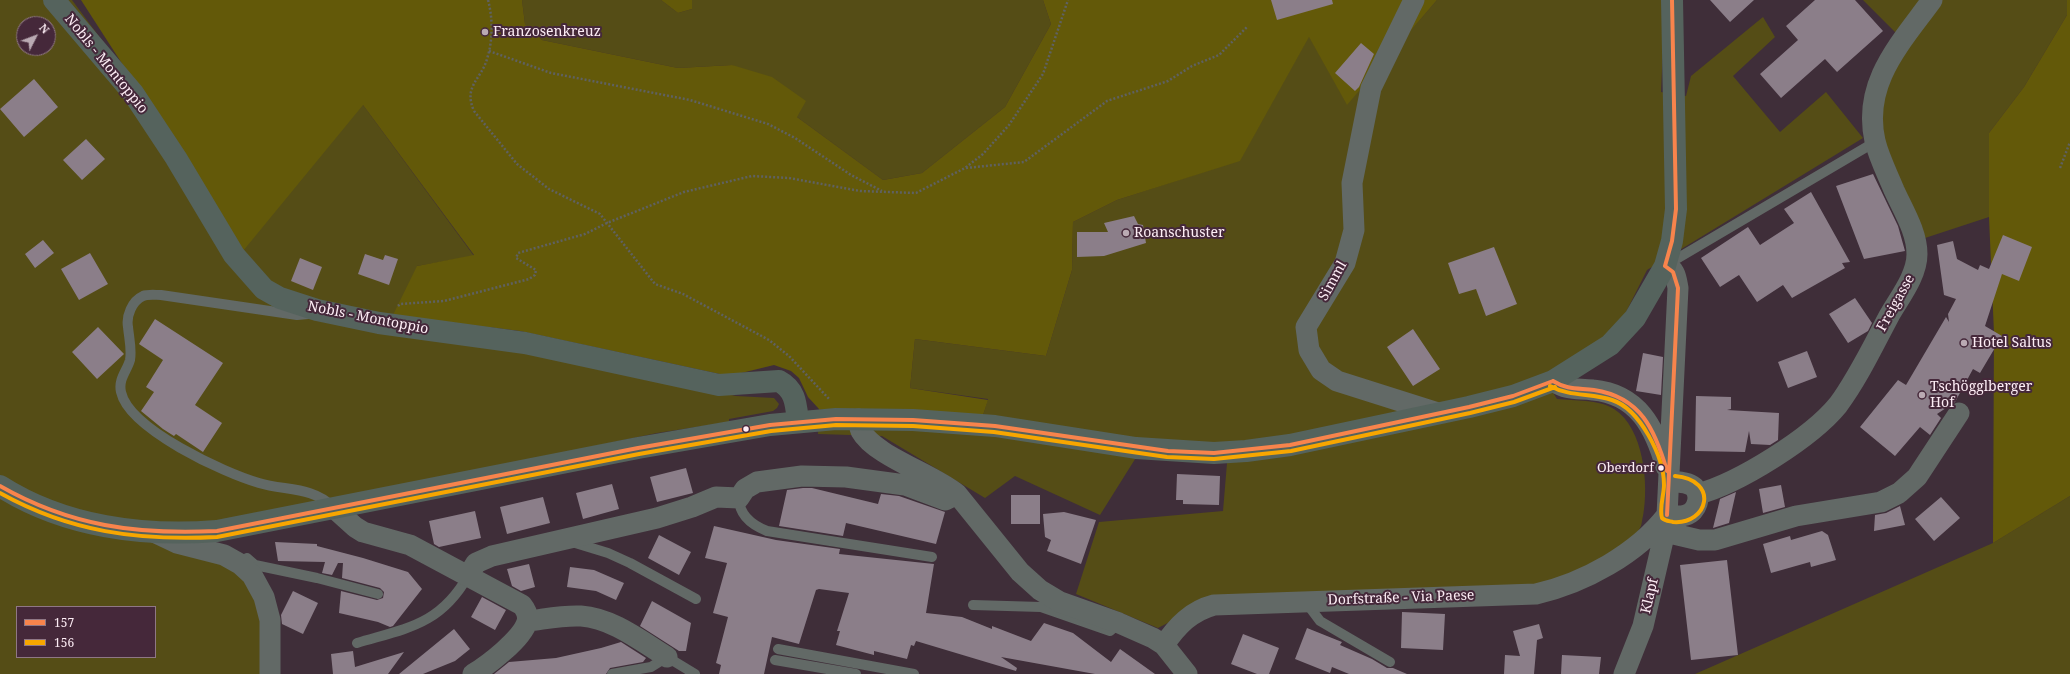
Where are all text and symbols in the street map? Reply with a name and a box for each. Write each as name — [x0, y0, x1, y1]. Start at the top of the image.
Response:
street label: Nobls - Montoppio — [61, 11, 151, 117]
north arrow — [16, 16, 56, 56]
text: N — [36, 20, 53, 37]
place label: Franzosenkreuz — [493, 24, 601, 40]
marker: Franzosenkreuz — [480, 27, 490, 37]
place label: Roanschuster — [1134, 225, 1224, 241]
marker: Roanschuster — [1121, 228, 1131, 238]
street label: Simml — [1315, 258, 1351, 304]
street label: Freigasse — [1874, 272, 1918, 334]
street label: Nobls - Montoppio — [306, 298, 430, 338]
place label: Hotel Saltus — [1972, 335, 2052, 351]
marker: Hotel Saltus — [1959, 338, 1969, 348]
place label: Tschögglberger Hof — [1930, 379, 2032, 412]
marker: Tschögglberger Hof — [1917, 390, 1927, 400]
unlabelled marker — [741, 424, 751, 434]
place label: Oberdorf — [1597, 460, 1654, 476]
marker: Oberdorf — [1656, 463, 1666, 473]
street label: Klapf — [1638, 577, 1662, 615]
street label: Dorfstraße - Via Paese — [1327, 587, 1475, 609]
legend — [16, 606, 156, 658]
text: 157 — [54, 614, 74, 631]
text: 156 — [54, 634, 74, 651]

